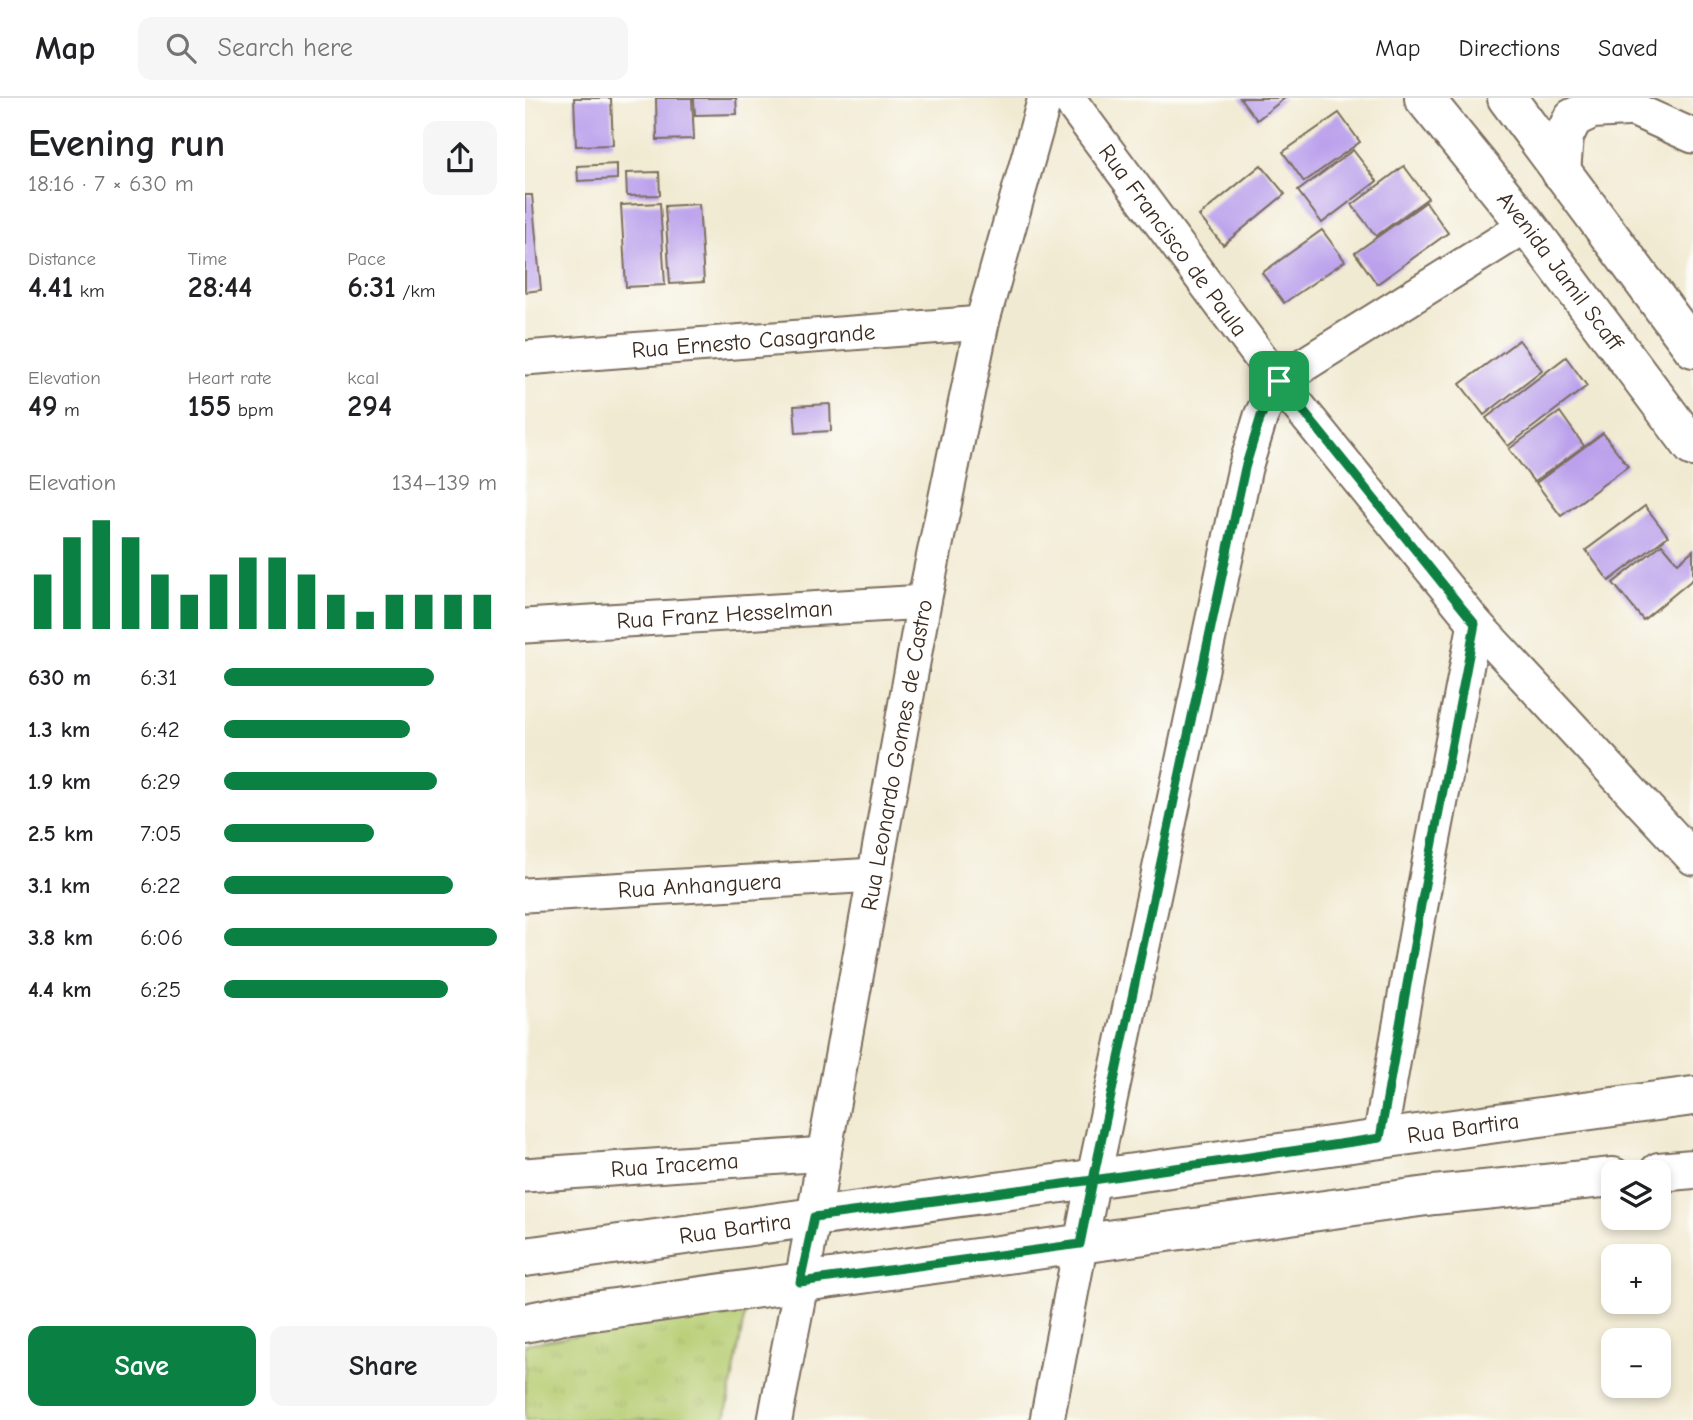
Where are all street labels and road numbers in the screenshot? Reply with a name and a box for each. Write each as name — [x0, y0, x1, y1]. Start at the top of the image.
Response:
street label: Rua Francisco de Paula — [1093, 139, 1254, 341]
street label: Avenida Jamil Scaff — [1492, 186, 1630, 356]
street label: Rua Ernesto Casagrande — [631, 318, 876, 363]
street label: Rua Franz Hesselman — [616, 594, 834, 634]
street label: Rua Leonardo Gomes de Castro — [855, 597, 938, 913]
street label: Rua Anhanguera — [617, 867, 782, 903]
street label: Rua Bartira — [1405, 1107, 1521, 1149]
street label: Rua Iracema — [610, 1147, 740, 1182]
street label: Rua Bartira — [677, 1207, 793, 1249]

